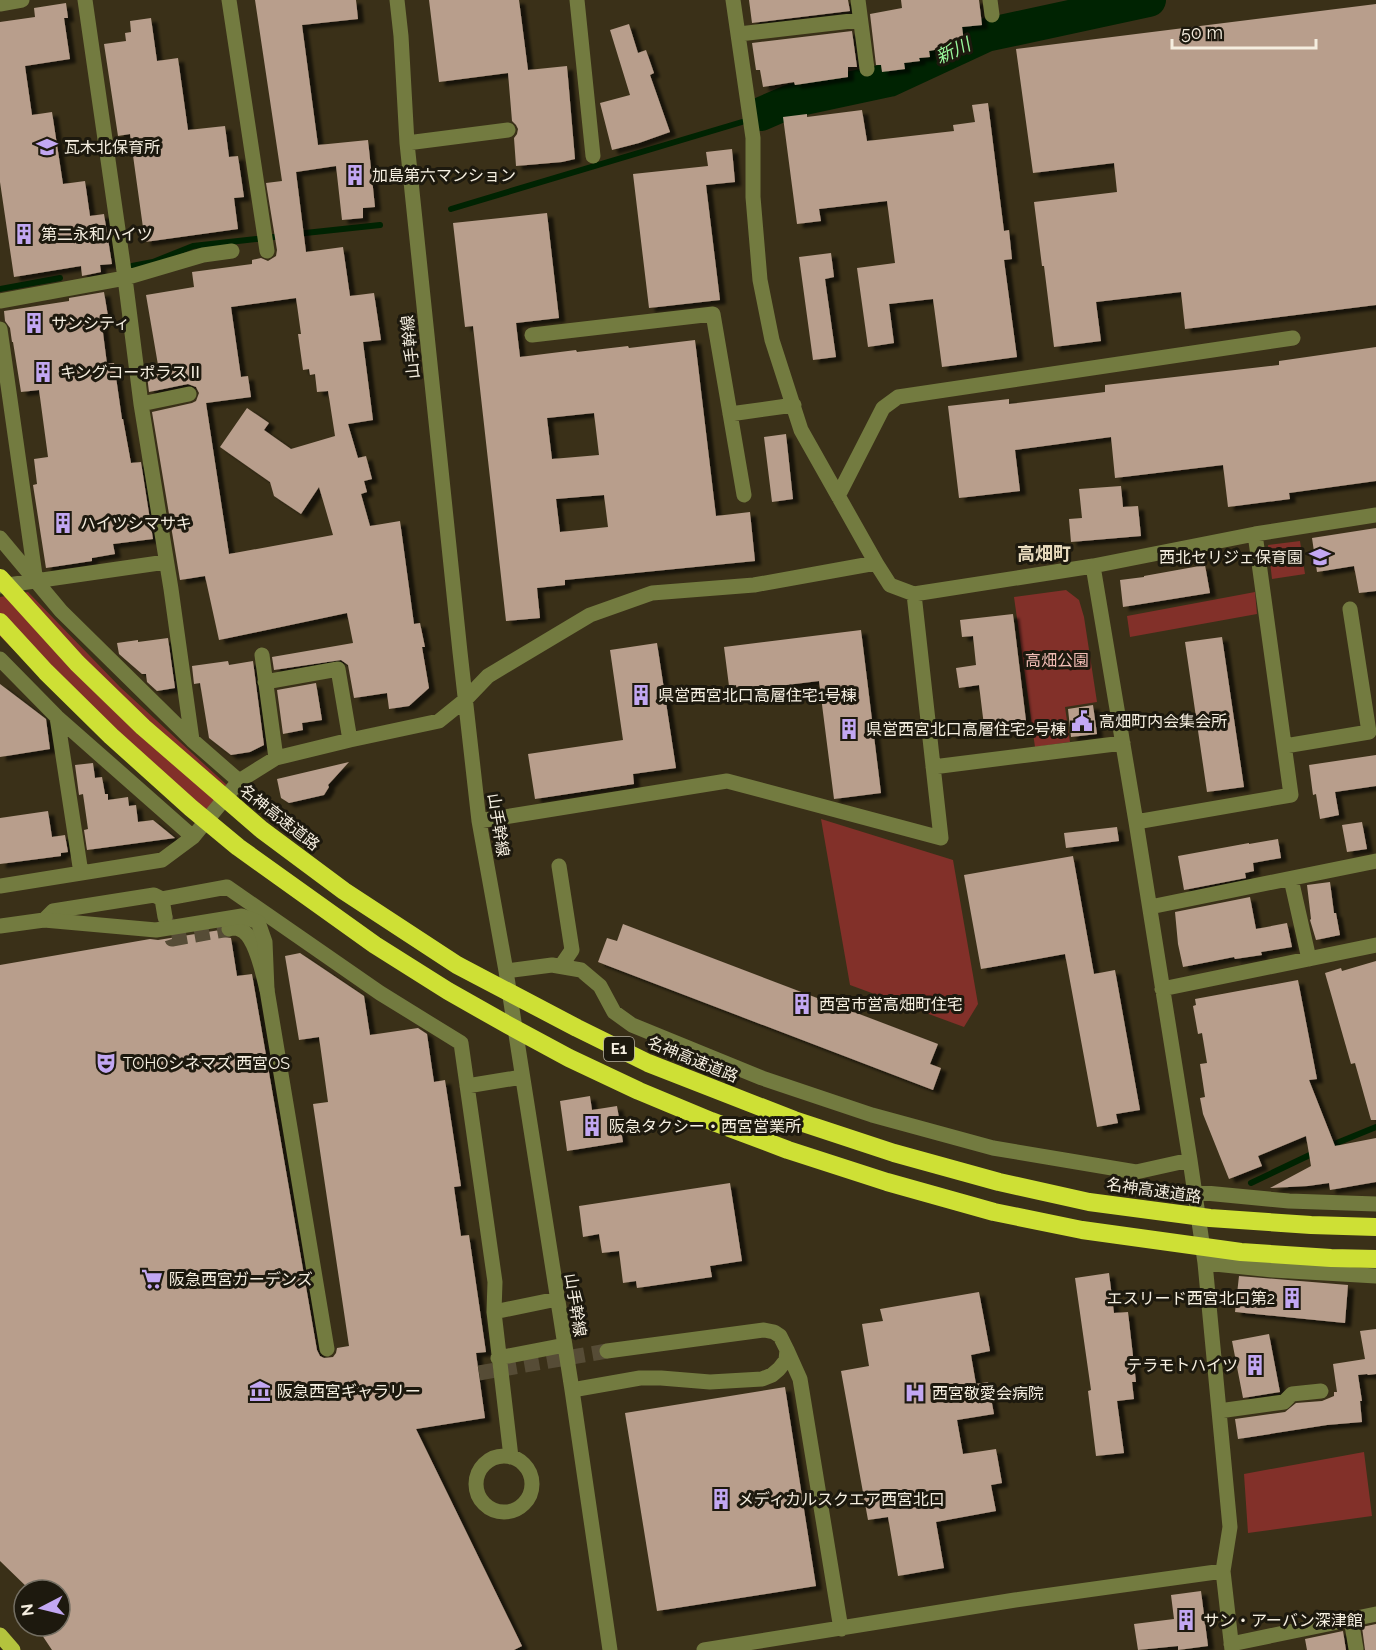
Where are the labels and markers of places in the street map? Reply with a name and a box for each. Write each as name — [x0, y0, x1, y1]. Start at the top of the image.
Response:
school or university icon: 瓦木北保育所 — [35, 135, 59, 159]
place label: 瓦木北保育所 — [64, 138, 160, 157]
building icon: 加島第六マンション — [343, 163, 367, 187]
place label: 加島第六マンション — [372, 166, 516, 185]
building icon: 第二永和ハイツ — [12, 222, 36, 246]
place label: 第二永和ハイツ — [41, 225, 153, 244]
building icon: サンシティ — [22, 311, 46, 335]
place label: サンシティ — [51, 314, 130, 333]
building icon: キングコーポラスⅡ — [31, 360, 55, 384]
place label: キングコーポラスⅡ — [60, 363, 203, 382]
building icon: ハイツシマサキ — [51, 511, 75, 535]
place label: ハイツシマサキ — [80, 514, 192, 533]
school or university icon: 西北セリジェ保育園 — [1308, 545, 1332, 569]
place label: 西北セリジェ保育園 — [1159, 548, 1303, 567]
building icon: 県営西宮北口高層住宅1号棟 — [629, 683, 653, 707]
place label: 県営西宮北口高層住宅1号棟 — [658, 686, 857, 705]
public building icon: 高畑町内会集会所 — [1070, 709, 1094, 733]
place label: 高畑町内会集会所 — [1099, 712, 1227, 731]
building icon: 県営西宮北口高層住宅2号棟 — [837, 717, 861, 741]
place label: 県営西宮北口高層住宅2号棟 — [866, 720, 1066, 739]
building icon: 西宮市営高畑町住宅 — [790, 992, 814, 1016]
place label: 西宮市営高畑町住宅 — [819, 995, 963, 1014]
theatre icon: TOHOシネマズ 西宮OS — [94, 1051, 118, 1075]
place label: TOHOシネマズ 西宮OS — [123, 1054, 290, 1073]
building icon: 阪急タクシー・西宮営業所 — [580, 1114, 604, 1138]
place label: 阪急タクシー・西宮営業所 — [609, 1117, 801, 1136]
supermarket icon: 阪急西宮ガーデンズ — [140, 1267, 164, 1291]
place label: 阪急西宮ガーデンズ — [169, 1270, 313, 1289]
building icon: エスリード西宮北口第2 — [1280, 1286, 1304, 1310]
place label: エスリード西宮北口第2 — [1107, 1289, 1275, 1308]
building icon: テラモトハイツ — [1243, 1353, 1267, 1377]
place label: テラモトハイツ — [1126, 1356, 1238, 1375]
museum icon: 阪急西宮ギャラリー — [248, 1379, 272, 1403]
hospital icon: 西宮敬愛会病院 — [903, 1381, 927, 1405]
place label: 阪急西宮ギャラリー — [277, 1382, 421, 1401]
place label: 西宮敬愛会病院 — [932, 1384, 1044, 1403]
building icon: メディカルスクエア西宮北口 — [709, 1487, 733, 1511]
place label: メディカルスクエア西宮北口 — [738, 1490, 945, 1509]
building icon: サン・アーバン深津館 — [1174, 1608, 1198, 1632]
place label: サン・アーバン深津館 — [1203, 1611, 1363, 1630]

